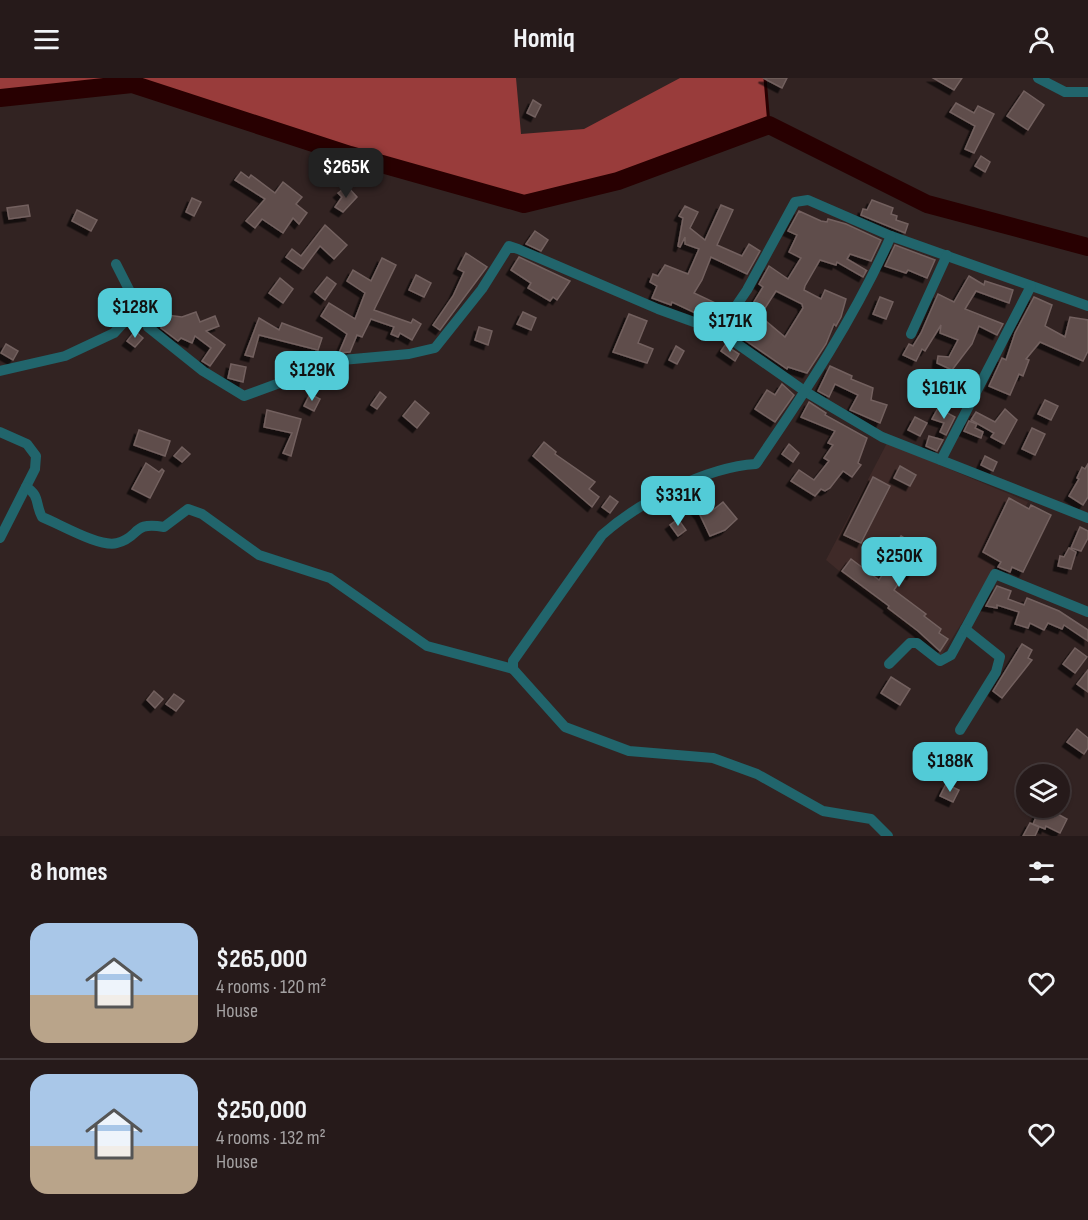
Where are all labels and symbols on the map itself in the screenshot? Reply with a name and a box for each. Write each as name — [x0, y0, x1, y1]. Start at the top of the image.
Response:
pin: $265K — [304, 148, 388, 199]
pin: $128K — [93, 288, 177, 339]
pin: $171K — [688, 302, 772, 353]
pin: $129K — [270, 351, 354, 402]
pin: $161K — [902, 369, 986, 420]
pin: $331K — [636, 476, 720, 527]
pin: $250K — [857, 537, 941, 588]
pin: $188K — [908, 742, 992, 793]

